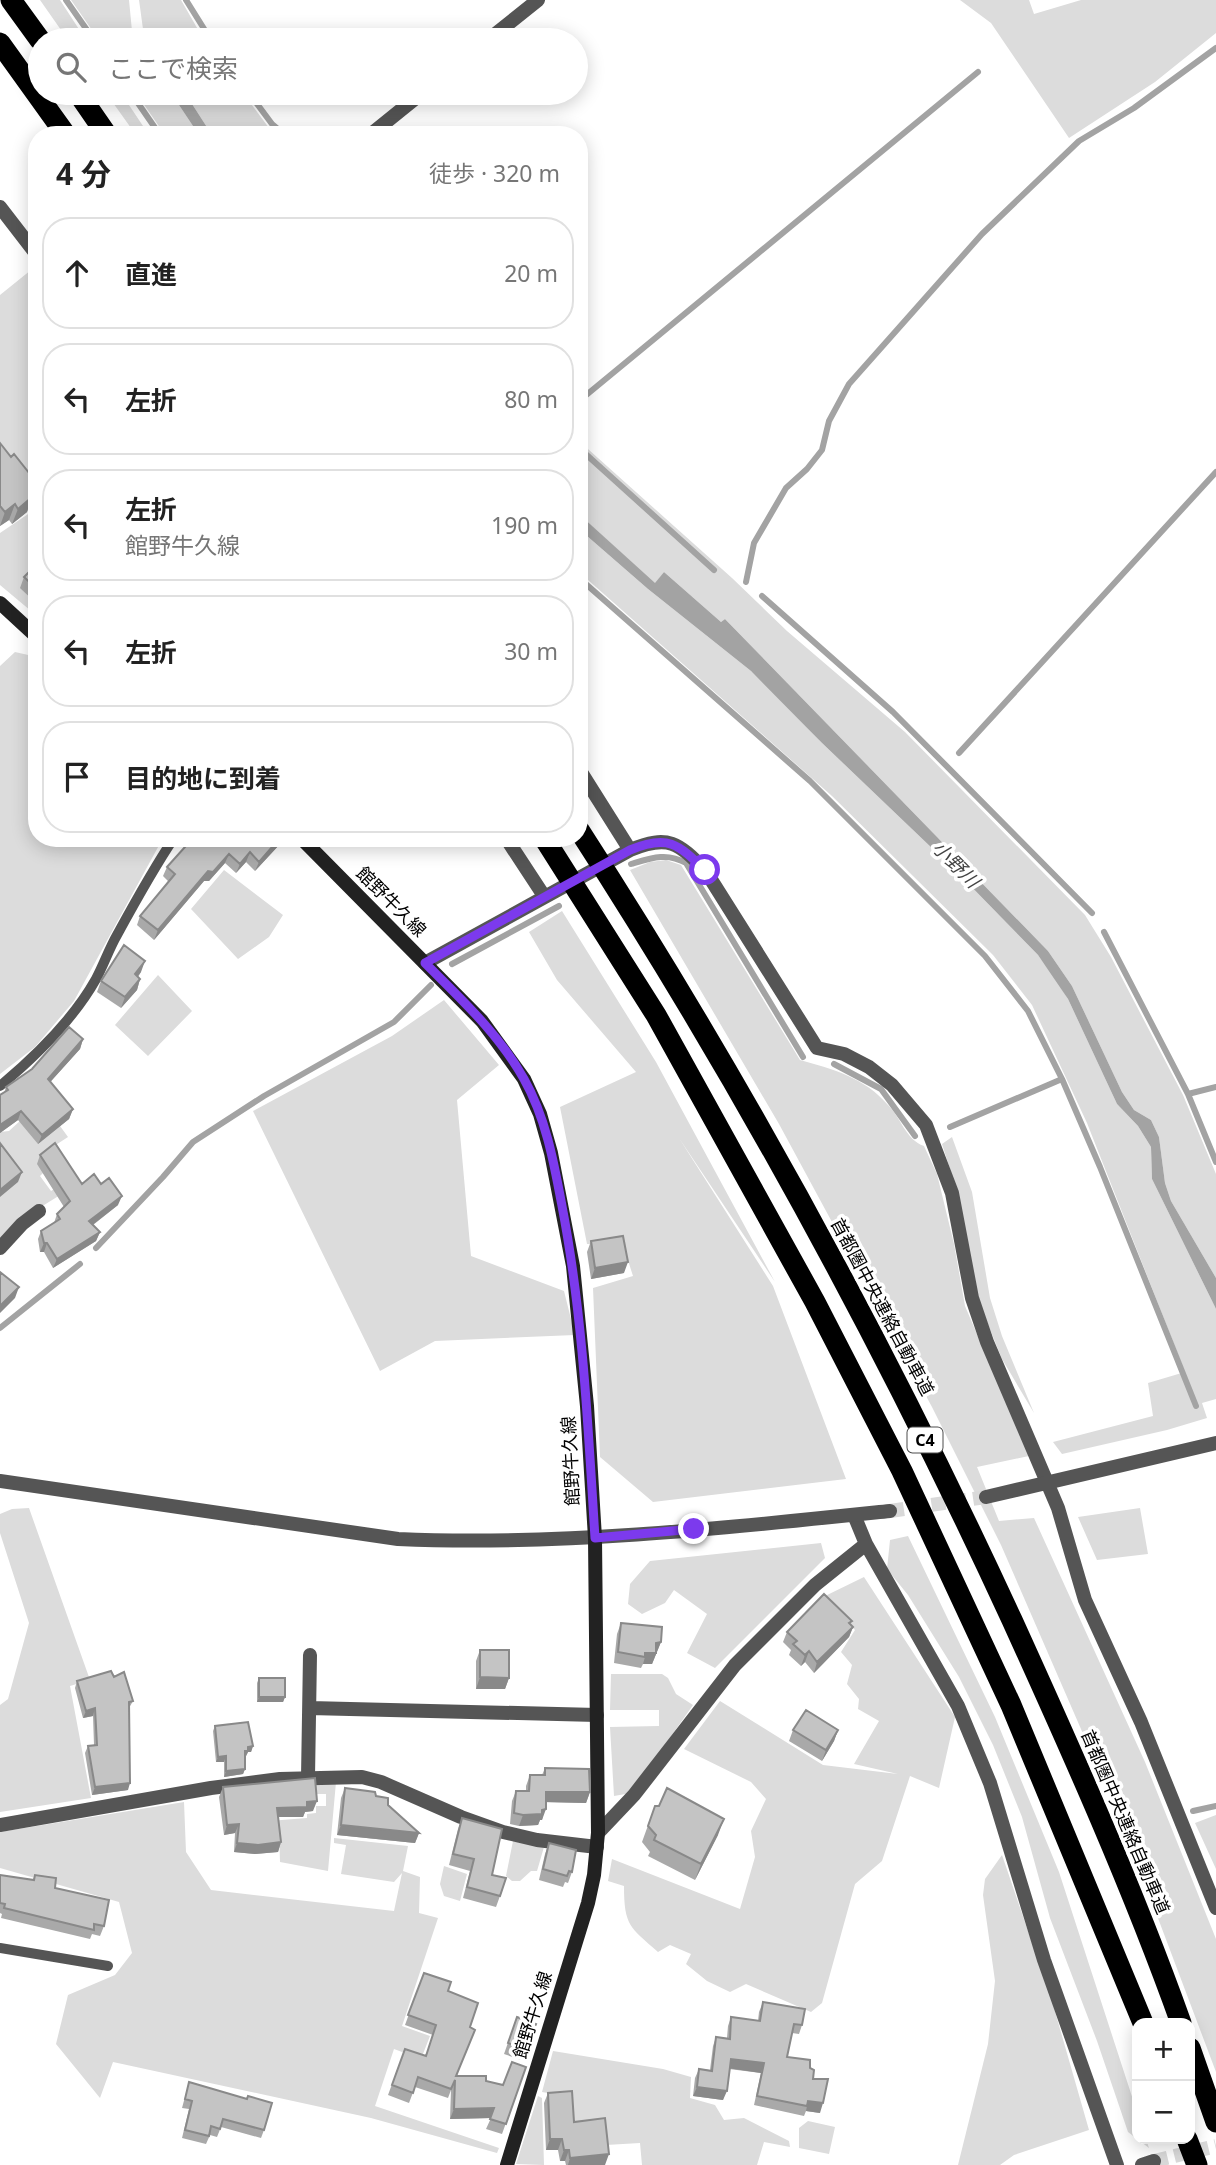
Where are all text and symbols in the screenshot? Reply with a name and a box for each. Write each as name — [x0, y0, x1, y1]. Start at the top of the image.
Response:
search box — [28, 28, 588, 105]
icon: search — [52, 48, 90, 86]
text: ここで検索 — [108, 50, 238, 86]
text: 4 分 — [56, 153, 111, 194]
text: 徒歩 · 320 m — [429, 157, 560, 189]
icon: ahead — [58, 254, 96, 292]
text: 直進 — [125, 256, 177, 292]
text: 20 m — [504, 257, 558, 289]
icon: left — [58, 380, 96, 418]
text: 左折 — [125, 382, 177, 418]
text: 80 m — [504, 383, 558, 415]
text: 左折 — [125, 491, 177, 527]
icon: left — [58, 506, 96, 544]
text: 190 m — [491, 509, 558, 541]
text: 館野牛久線 — [125, 529, 240, 561]
icon: left — [58, 632, 96, 670]
text: 左折 — [125, 634, 177, 670]
text: 30 m — [504, 635, 558, 667]
icon: arrive — [58, 758, 96, 796]
text: 目的地に到着 — [125, 760, 281, 796]
water label: 小野川 — [927, 835, 987, 895]
route start — [689, 854, 720, 885]
street label: 館野牛久線 — [351, 861, 432, 942]
street label: 首都圏中央連絡自動車道 — [826, 1213, 940, 1400]
street label: 館野牛久線 — [556, 1415, 584, 1507]
road number: C4 — [908, 1428, 942, 1452]
route end — [678, 1513, 709, 1544]
street label: 首都圏中央連絡自動車道 — [1076, 1726, 1176, 1917]
street label: 館野牛久線 — [507, 1968, 557, 2061]
map controls — [1132, 2018, 1195, 2144]
button: + — [1132, 2018, 1195, 2081]
button: − — [1132, 2081, 1195, 2144]

